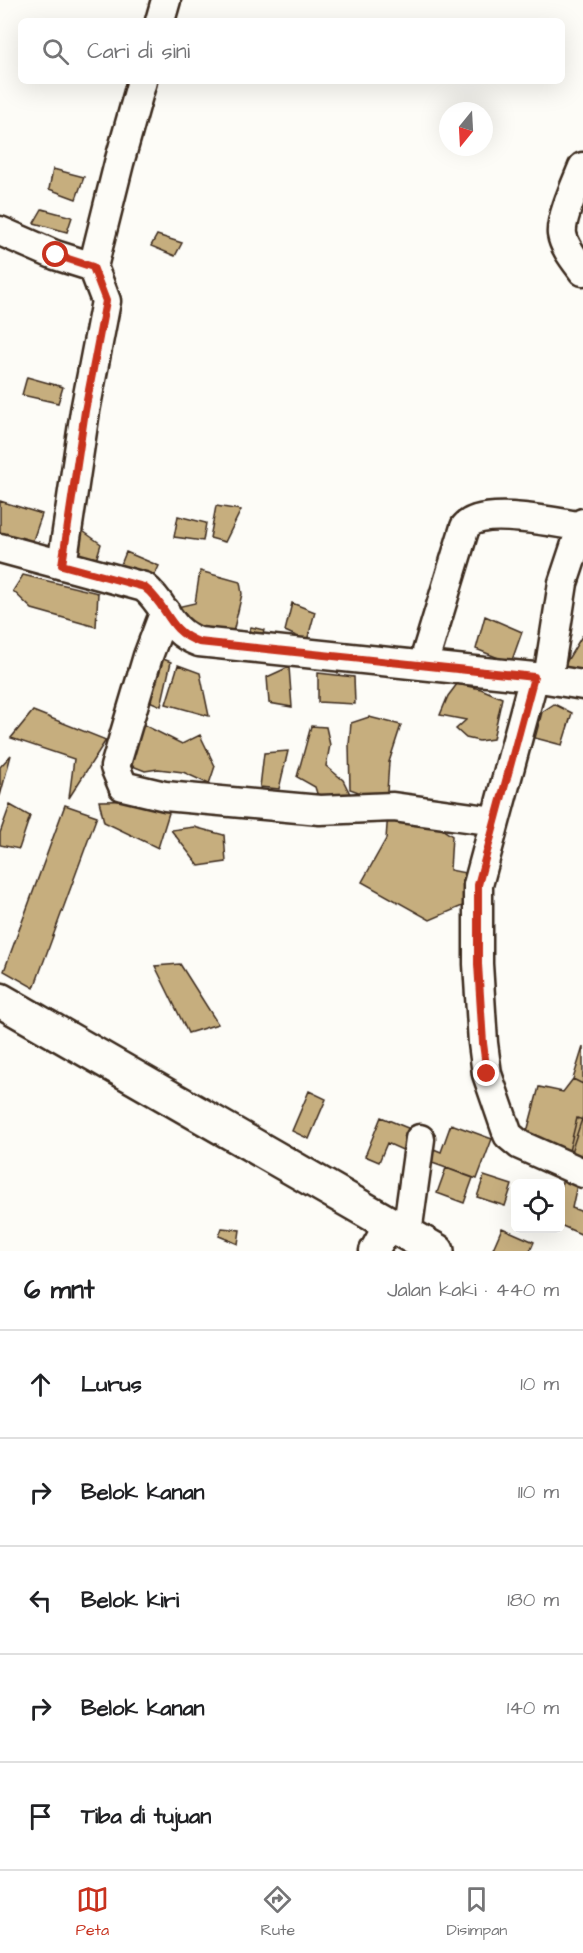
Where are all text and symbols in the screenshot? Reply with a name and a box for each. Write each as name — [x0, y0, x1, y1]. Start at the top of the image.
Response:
search box — [18, 18, 565, 84]
icon: search — [39, 35, 72, 68]
text: Cari di sini — [87, 36, 190, 67]
north arrow — [439, 102, 493, 156]
route start — [42, 241, 68, 267]
route end — [473, 1060, 499, 1086]
map controls — [511, 1179, 565, 1233]
button: locate — [511, 1179, 565, 1233]
text: 6 mnt — [24, 1272, 94, 1308]
text: Jalan kaki · 440 m — [387, 1276, 559, 1304]
icon: ahead — [24, 1368, 57, 1401]
text: Lurus — [81, 1369, 142, 1400]
text: 10 m — [520, 1370, 559, 1398]
icon: right — [24, 1476, 57, 1509]
text: Belok kanan — [81, 1477, 205, 1508]
text: 110 m — [518, 1478, 559, 1506]
icon: left — [24, 1584, 57, 1617]
text: Belok kiri — [81, 1585, 179, 1616]
text: 180 m — [507, 1586, 559, 1614]
icon: right — [24, 1692, 57, 1725]
text: Belok kanan — [81, 1693, 205, 1724]
text: 140 m — [507, 1694, 559, 1722]
icon: arrive — [24, 1800, 57, 1833]
text: Tiba di tujuan — [81, 1801, 211, 1832]
tab: Peta — [76, 1883, 109, 1941]
tab: Rute — [261, 1883, 295, 1941]
tab: Disimpan — [447, 1883, 507, 1941]

